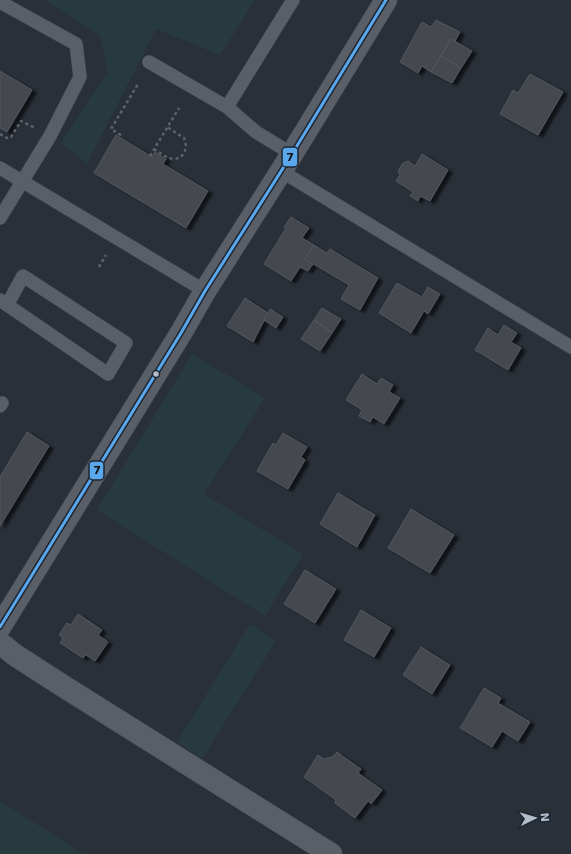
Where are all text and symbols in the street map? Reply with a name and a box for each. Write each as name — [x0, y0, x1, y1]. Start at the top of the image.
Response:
line badge: 7 — [282, 147, 298, 167]
text: 7 — [286, 151, 294, 164]
unlabelled marker — [151, 369, 161, 379]
line badge: 7 — [89, 461, 104, 480]
text: 7 — [93, 464, 101, 477]
north arrow — [515, 798, 555, 838]
text: N — [538, 812, 551, 822]

